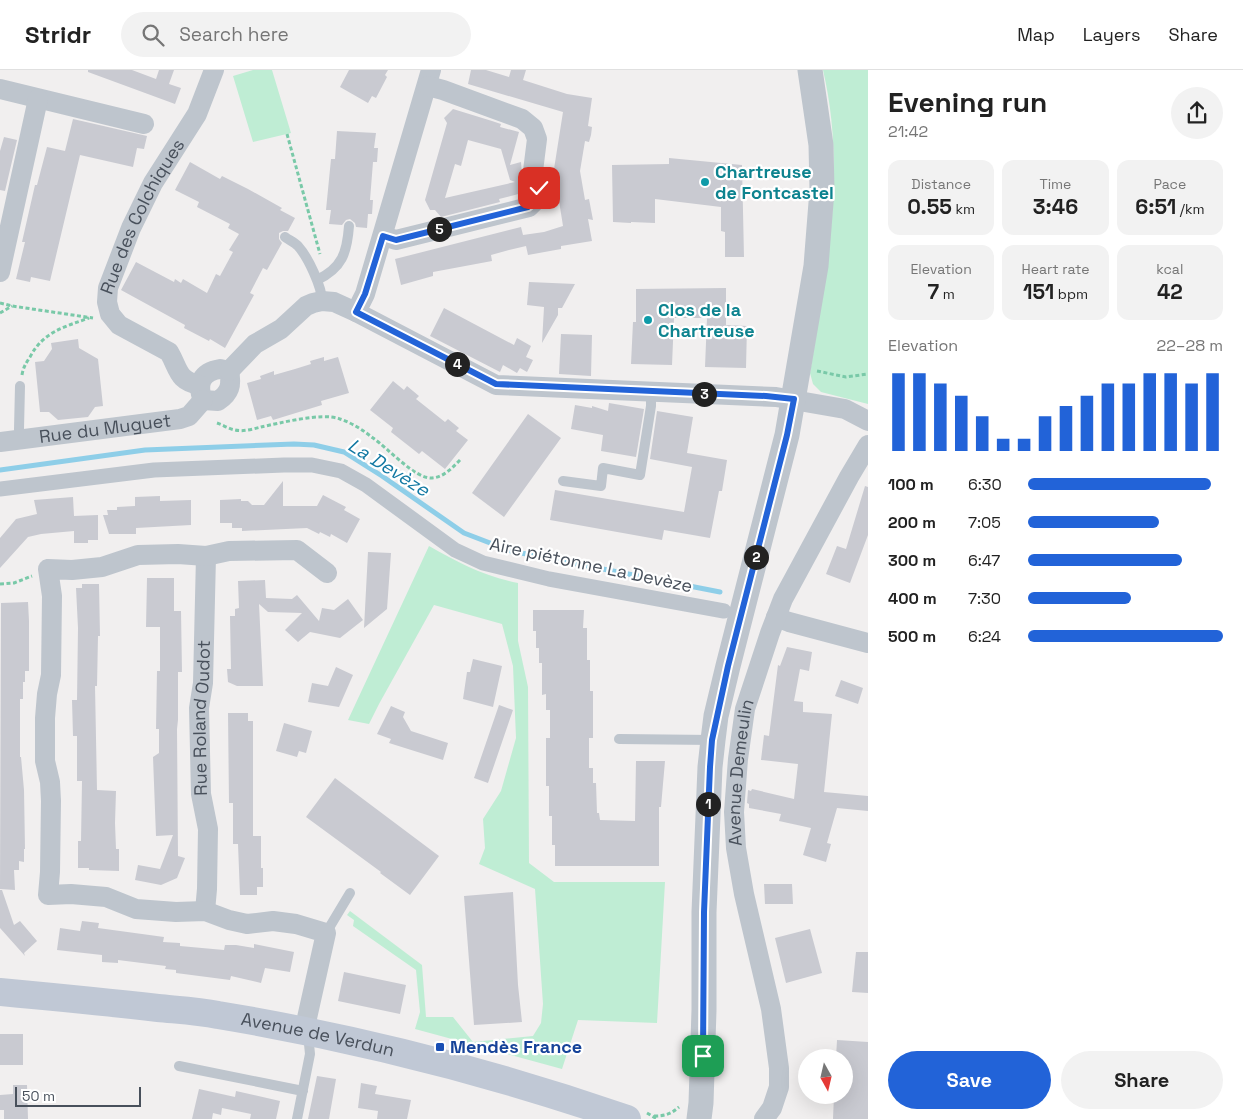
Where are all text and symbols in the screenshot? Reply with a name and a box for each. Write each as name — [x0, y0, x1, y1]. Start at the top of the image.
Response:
search box — [121, 12, 471, 57]
text: Stridr — [25, 19, 91, 50]
icon: search — [139, 21, 167, 49]
text: Search here — [179, 22, 289, 47]
text: Map — [1017, 23, 1055, 46]
text: Layers — [1083, 23, 1140, 46]
text: Share — [1168, 23, 1218, 46]
text: Evening run — [888, 84, 1047, 120]
button: share — [1171, 87, 1223, 139]
text: 21:42 — [888, 121, 928, 142]
street label: Rue des Colchiques — [95, 134, 189, 297]
place label: Chartreuse de Fontcastel — [715, 160, 834, 204]
pin — [518, 167, 560, 209]
icon: check — [525, 174, 553, 202]
text: Distance — [911, 175, 971, 193]
text: Time — [1040, 175, 1071, 193]
text: Pace — [1153, 175, 1186, 193]
marker: Chartreuse de Fontcastel — [699, 176, 711, 188]
text: 0.55 — [907, 193, 952, 220]
text: 3:46 — [1033, 193, 1078, 220]
text: 6:51 — [1135, 193, 1176, 220]
text: km — [952, 200, 975, 218]
text: /km — [1176, 200, 1204, 218]
pin: 5 — [426, 216, 452, 242]
text: 5 — [435, 220, 444, 238]
text: Elevation — [910, 260, 972, 278]
text: Heart rate — [1022, 260, 1089, 278]
text: kcal — [1156, 260, 1183, 278]
text: 7 — [928, 278, 939, 305]
text: 151 — [1023, 278, 1054, 305]
text: 42 — [1157, 278, 1183, 305]
text: m — [939, 285, 955, 303]
text: bpm — [1054, 285, 1088, 303]
place label: Clos de la Chartreuse — [658, 298, 755, 342]
marker: Clos de la Chartreuse — [642, 314, 654, 326]
text: Elevation — [888, 335, 958, 356]
text: 22–28 m — [1157, 335, 1223, 356]
pin: 4 — [444, 352, 470, 376]
text: 4 — [453, 355, 462, 373]
pin: 3 — [692, 382, 716, 406]
text: 3 — [700, 385, 709, 403]
street label: Rue du Muguet — [38, 408, 172, 448]
water label: La Devèze — [343, 433, 435, 503]
text: 100 m — [888, 474, 934, 495]
text: 6:30 — [968, 474, 1002, 495]
text: 200 m — [888, 512, 936, 533]
text: 7:05 — [968, 512, 1001, 533]
street label: Aire piétonne La Devèze — [488, 532, 695, 597]
pin: 2 — [744, 544, 768, 570]
text: 2 — [752, 548, 761, 566]
text: 300 m — [888, 550, 936, 571]
text: 6:47 — [968, 550, 1000, 571]
text: 400 m — [888, 588, 937, 609]
text: 7:30 — [968, 588, 1001, 609]
text: 500 m — [888, 626, 936, 647]
text: 6:24 — [968, 626, 1001, 647]
street label: Rue Roland Oudot — [187, 640, 215, 796]
street label: Avenue Demeulin — [722, 696, 759, 847]
pin: 1 — [696, 792, 720, 816]
text: 1 — [705, 795, 712, 813]
street label: Avenue de Verdun — [239, 1007, 397, 1061]
place label: Mendès France — [450, 1035, 582, 1058]
pin — [682, 1035, 724, 1077]
marker: Mendès France — [434, 1041, 446, 1053]
icon: arrive — [689, 1042, 717, 1070]
north arrow — [798, 1049, 852, 1104]
map controls — [798, 1049, 853, 1104]
button: Save — [888, 1051, 1051, 1109]
button: Share — [1061, 1051, 1223, 1109]
scale bar — [15, 1084, 141, 1107]
text: 50 m — [22, 1087, 55, 1105]

